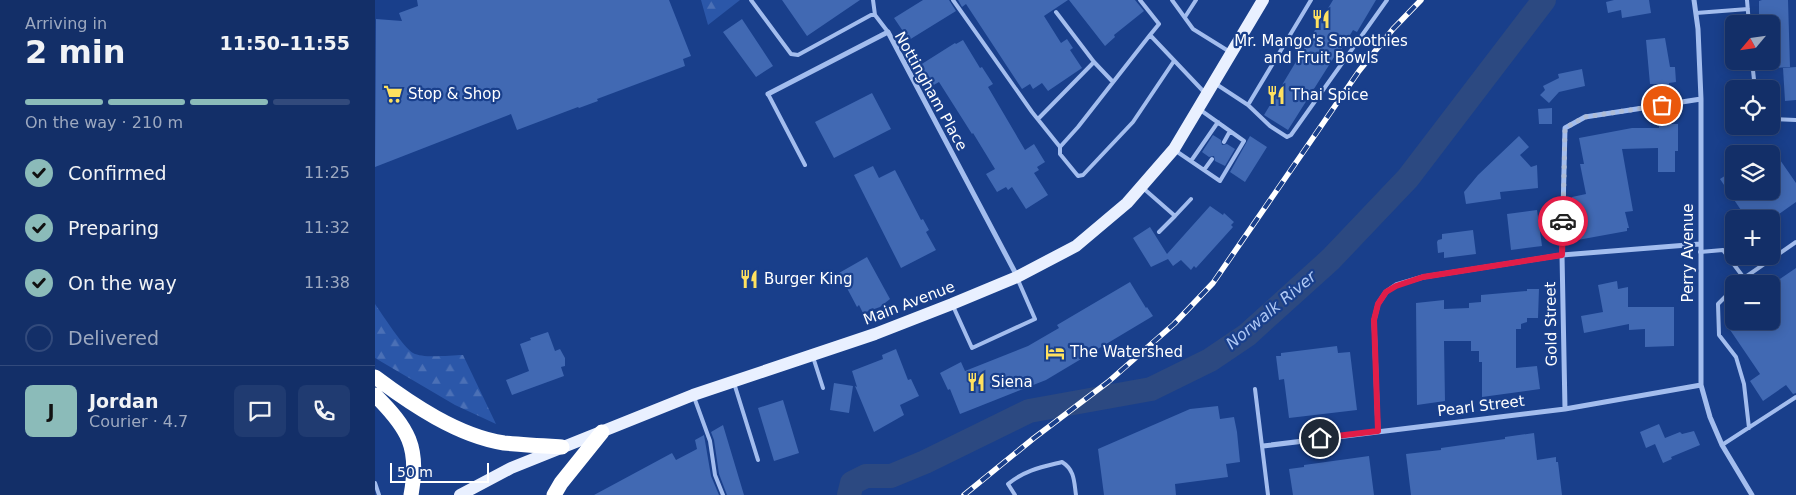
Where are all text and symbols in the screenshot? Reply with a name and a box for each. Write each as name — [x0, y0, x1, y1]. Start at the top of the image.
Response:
restaurant icon: Mr. Mango's Smoothies and Fruit Bowls — [1310, 8, 1332, 30]
text: Arriving in — [25, 14, 107, 33]
north arrow — [1725, 15, 1780, 70]
map controls — [1725, 15, 1780, 330]
street label: Nottingham Place — [891, 28, 971, 154]
text: 11:50–11:55 — [220, 32, 350, 54]
place label: Mr. Mango's Smoothies and Fruit Bowls — [1234, 32, 1408, 67]
text: 2 min — [25, 33, 126, 71]
button: locate — [1725, 80, 1780, 135]
supermarket icon: Stop & Shop — [382, 83, 404, 105]
restaurant icon: Thai Spice — [1265, 84, 1287, 106]
pin — [1641, 84, 1683, 126]
place label: Stop & Shop — [408, 85, 501, 103]
place label: Thai Spice — [1290, 86, 1368, 104]
icon: bag — [1648, 91, 1676, 119]
text: On the way · 210 m — [25, 113, 183, 132]
button: layers — [1725, 145, 1780, 200]
icon: check — [25, 159, 53, 187]
text: Confirmed — [68, 162, 167, 184]
text: 11:25 — [304, 163, 350, 182]
courier — [1538, 196, 1588, 246]
street label: Perry Avenue — [1679, 203, 1697, 303]
icon: car — [1549, 207, 1577, 235]
button: + — [1725, 210, 1780, 265]
icon: check — [25, 214, 53, 242]
text: Preparing — [68, 217, 159, 239]
text: 11:32 — [304, 218, 350, 237]
water label: Norwalk River — [1222, 266, 1321, 353]
restaurant icon: Burger King — [738, 268, 760, 290]
icon: check — [25, 269, 53, 297]
place label: Burger King — [764, 270, 852, 288]
text: On the way — [68, 272, 177, 294]
text: 11:38 — [304, 273, 350, 292]
button: − — [1725, 275, 1780, 330]
street label: Main Avenue — [861, 277, 957, 329]
street label: Gold Street — [1541, 281, 1561, 367]
text: Delivered — [68, 327, 159, 349]
hotel icon: The Watershed — [1044, 341, 1066, 363]
place label: The Watershed — [1069, 343, 1183, 361]
restaurant icon: Siena — [965, 371, 987, 393]
place label: Siena — [991, 373, 1033, 391]
button: chat — [234, 385, 286, 437]
button: phone — [298, 385, 350, 437]
text: Jordan — [89, 390, 158, 412]
street label: Pearl Street — [1436, 392, 1526, 420]
text: J — [47, 400, 55, 422]
text: Courier · 4.7 — [89, 412, 188, 431]
pin — [1299, 417, 1341, 459]
icon: home — [1306, 424, 1334, 452]
scale bar — [390, 460, 489, 483]
text: 50 m — [397, 464, 433, 480]

